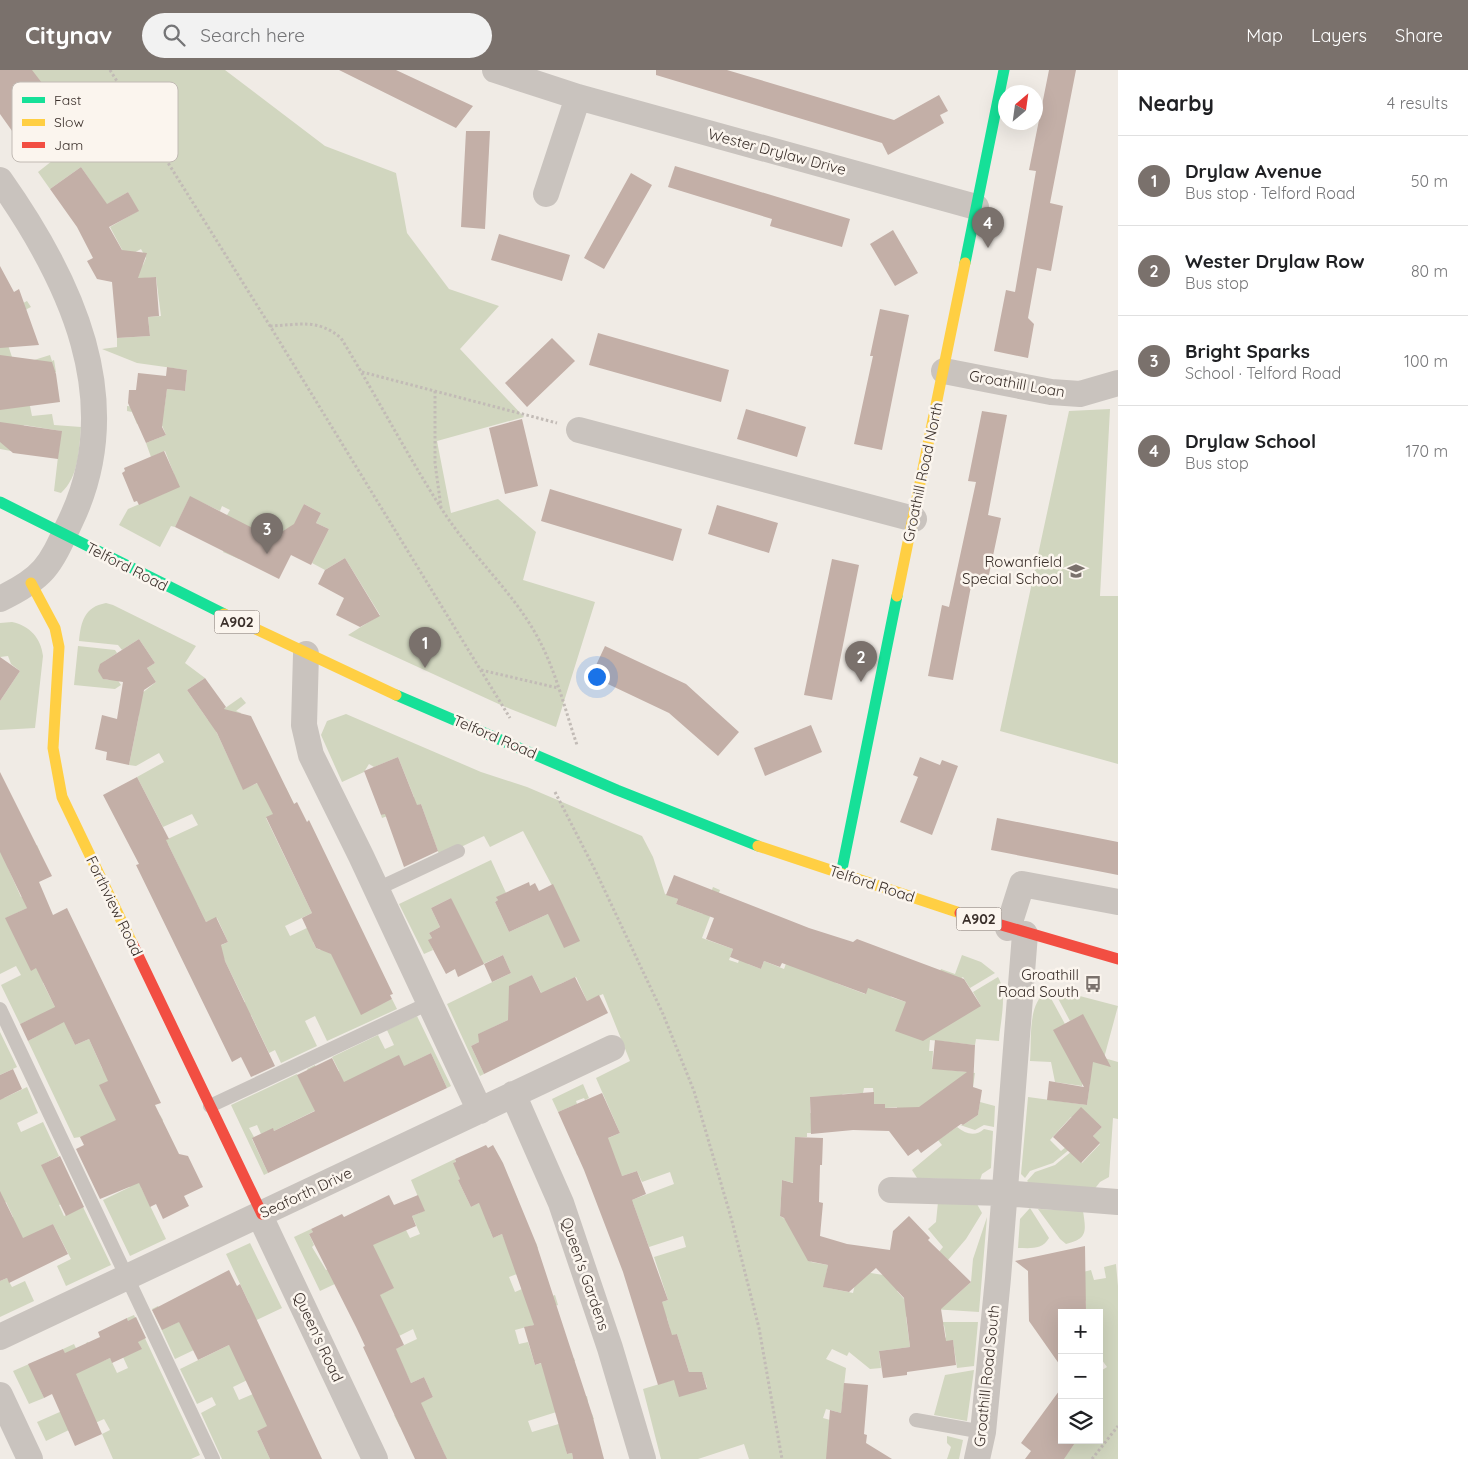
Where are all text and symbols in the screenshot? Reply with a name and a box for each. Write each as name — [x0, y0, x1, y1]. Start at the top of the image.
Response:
search box — [142, 13, 492, 58]
text: Citynav — [25, 20, 112, 50]
icon: search — [160, 21, 188, 49]
text: Search here — [200, 23, 305, 47]
text: Map — [1246, 24, 1283, 47]
text: Layers — [1311, 24, 1367, 47]
text: Share — [1395, 24, 1443, 47]
legend — [12, 82, 178, 162]
north arrow — [998, 85, 1043, 130]
text: Nearby — [1138, 90, 1214, 116]
text: Fast — [54, 91, 82, 109]
text: 4 results — [1387, 93, 1448, 113]
text: Slow — [54, 113, 84, 131]
street label: Wester Drylaw Drive — [706, 124, 848, 179]
text: Jam — [54, 136, 83, 154]
text: Drylaw Avenue — [1185, 159, 1322, 183]
text: 1 — [1151, 171, 1157, 191]
text: 50 m — [1411, 171, 1448, 191]
text: Bus stop · Telford Road — [1185, 183, 1355, 203]
pin: 4 — [972, 207, 1004, 248]
text: Wester Drylaw Row — [1185, 249, 1365, 273]
text: 2 — [1149, 261, 1159, 281]
text: 80 m — [1411, 261, 1448, 281]
text: Bus stop — [1185, 273, 1249, 293]
text: Bright Sparks — [1185, 339, 1310, 363]
text: 3 — [1150, 351, 1158, 371]
text: 100 m — [1404, 351, 1448, 371]
text: School · Telford Road — [1185, 363, 1341, 383]
street label: Groathill Loan — [968, 366, 1066, 401]
street label: Groathill Road North — [898, 400, 947, 544]
text: Drylaw School — [1185, 429, 1316, 453]
text: 4 — [1149, 441, 1159, 461]
text: 170 m — [1405, 441, 1448, 461]
text: Bus stop — [1185, 453, 1249, 473]
pin: 3 — [251, 513, 283, 554]
street label: Telford Road — [83, 538, 171, 595]
place label: Rowanfield Special School — [962, 552, 1062, 588]
school or university icon: Rowanfield Special School — [1066, 561, 1086, 581]
road number: A902 — [214, 610, 260, 634]
pin: 1 — [409, 627, 441, 668]
pin: 2 — [845, 641, 877, 682]
your location — [584, 664, 610, 690]
street label: Telford Road — [451, 710, 540, 763]
street label: Forthview Road — [82, 853, 147, 959]
street label: Telford Road — [827, 861, 917, 906]
road number: A902 — [956, 908, 1002, 931]
place label: Groathill Road South — [998, 965, 1079, 1001]
bus stop icon: Groathill Road South — [1083, 974, 1103, 994]
street label: Seaforth Drive — [257, 1163, 355, 1222]
street label: Queen's Gardens — [557, 1215, 614, 1333]
street label: Queen's Road — [289, 1289, 348, 1385]
street label: Groathill Road South — [970, 1304, 1003, 1448]
map controls — [1058, 1309, 1103, 1444]
button: + — [1058, 1309, 1103, 1354]
button: − — [1058, 1354, 1103, 1399]
button: layers — [1058, 1399, 1103, 1444]

